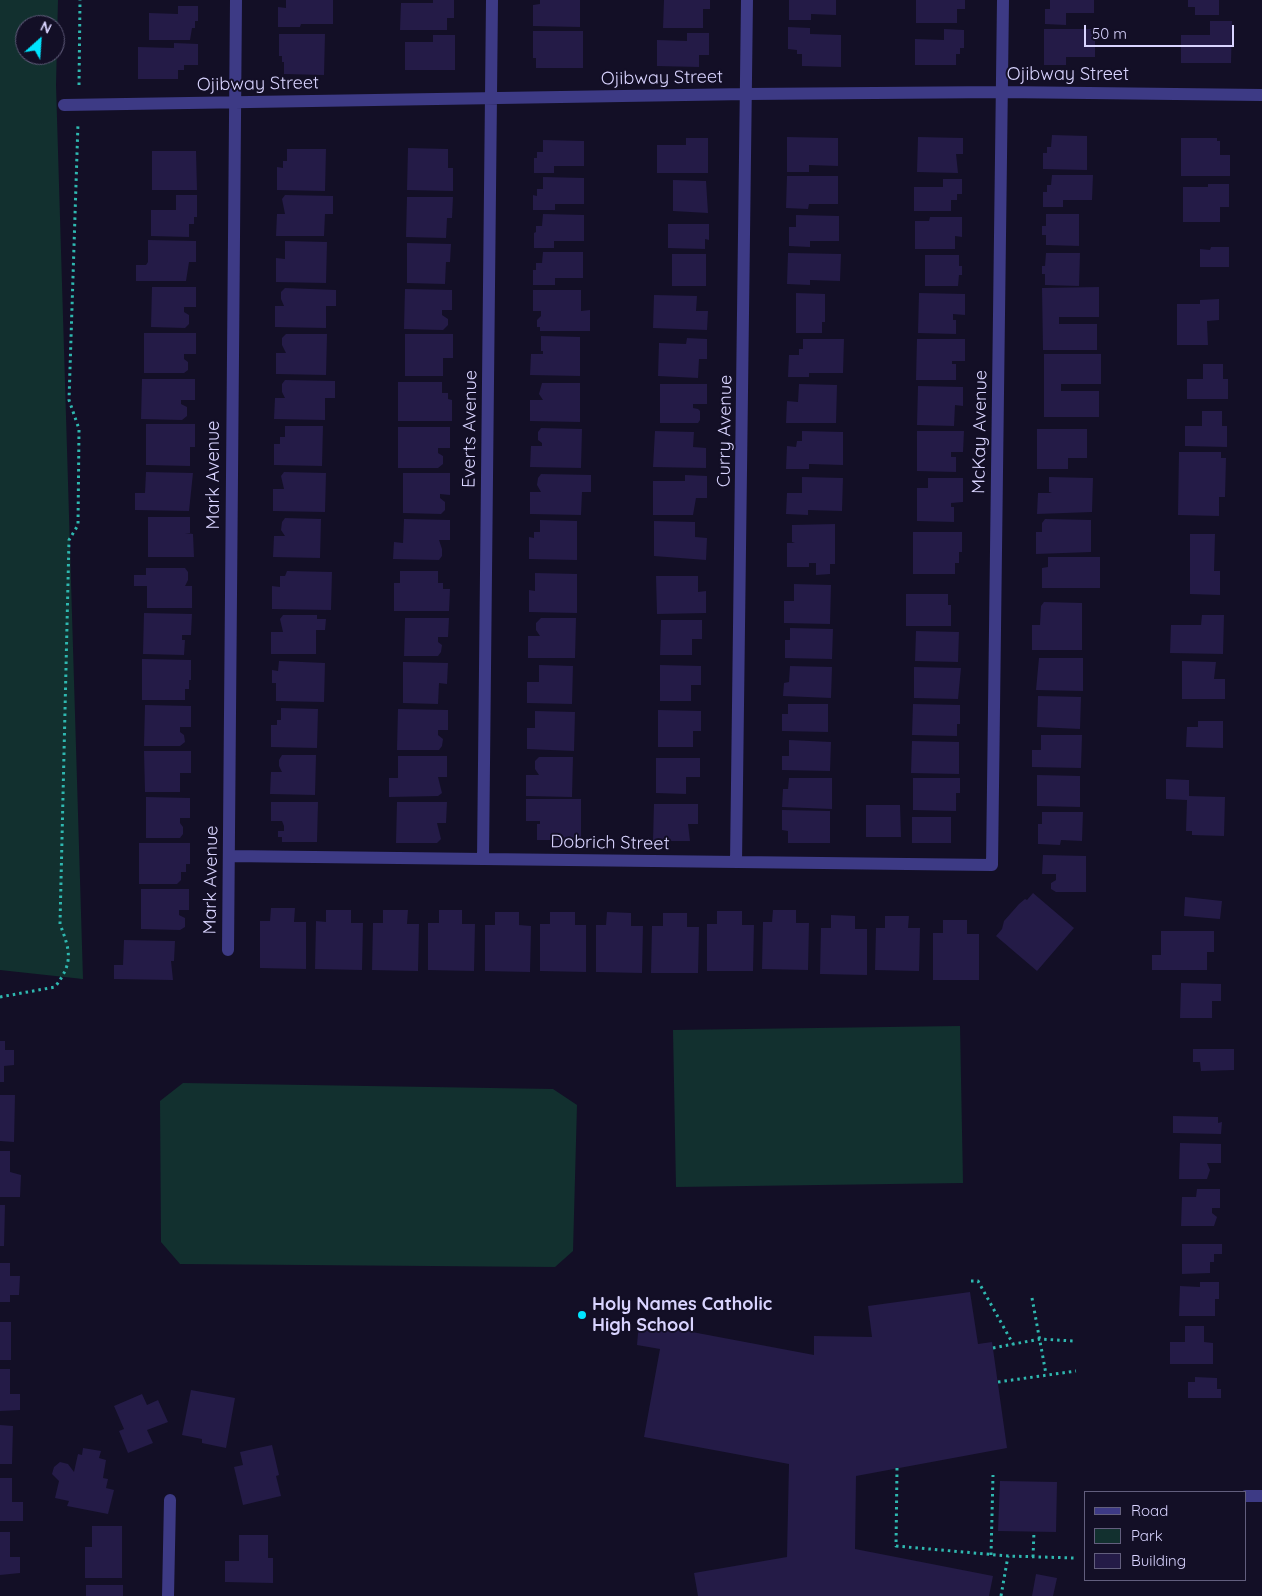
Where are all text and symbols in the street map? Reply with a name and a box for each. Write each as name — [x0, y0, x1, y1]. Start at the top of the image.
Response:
north arrow — [15, 15, 65, 65]
scale bar — [1087, 15, 1237, 47]
text: N — [38, 17, 55, 38]
text: 50 m — [1092, 24, 1127, 43]
street label: Ojibway Street — [1007, 64, 1129, 86]
street label: Ojibway Street — [601, 66, 723, 90]
street label: Ojibway Street — [197, 72, 319, 96]
street label: Everts Avenue — [458, 370, 482, 488]
street label: McKay Avenue — [968, 370, 992, 494]
street label: Curry Avenue — [713, 375, 737, 487]
street label: Mark Avenue — [203, 421, 225, 529]
street label: Mark Avenue — [199, 825, 223, 935]
street label: Dobrich Street — [550, 831, 670, 855]
place label: Holy Names Catholic High School — [592, 1294, 772, 1336]
marker: Holy Names Catholic High School — [576, 1309, 588, 1321]
legend — [1084, 1491, 1247, 1581]
text: Road — [1131, 1501, 1168, 1520]
text: Park — [1131, 1526, 1163, 1545]
text: Building — [1131, 1551, 1186, 1570]

